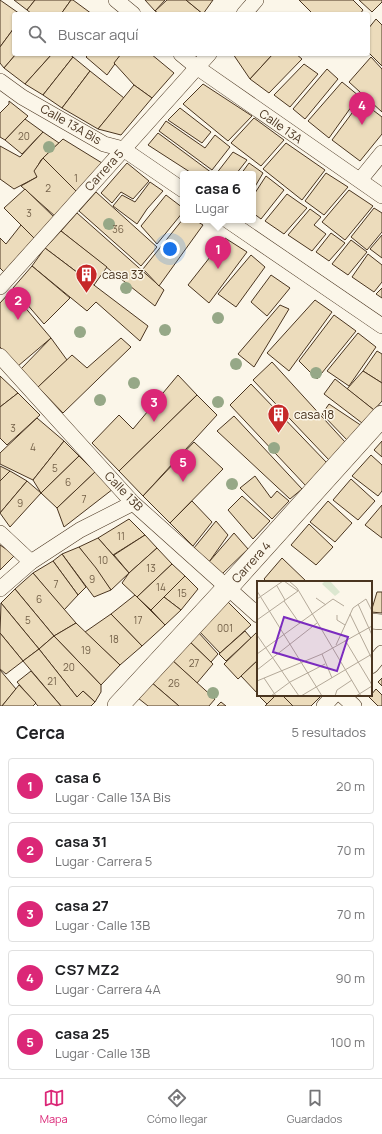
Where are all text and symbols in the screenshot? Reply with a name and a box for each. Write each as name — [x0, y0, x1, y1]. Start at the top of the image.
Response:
search box — [12, 12, 370, 56]
icon: search — [26, 23, 48, 45]
text: Buscar aquí — [58, 24, 139, 45]
pin: 4 — [349, 92, 375, 125]
street label: Calle 13A Bis — [37, 100, 105, 148]
street label: Calle 13A — [256, 105, 306, 147]
house number: 20 — [18, 129, 30, 143]
street label: Carrera 5 — [81, 145, 127, 195]
house number: 1 — [74, 171, 78, 185]
popup — [180, 171, 256, 223]
text: casa 6 — [195, 178, 241, 199]
house number: 2 — [45, 181, 51, 195]
text: Lugar — [195, 199, 229, 217]
house number: 3 — [26, 206, 32, 220]
house number: 36 — [112, 222, 124, 236]
pin: 1 — [205, 236, 231, 269]
your location — [160, 239, 180, 259]
building icon: casa 33 — [73, 261, 99, 294]
place label: casa 33 — [102, 266, 144, 283]
pin: 2 — [5, 287, 31, 320]
pin: 3 — [141, 389, 167, 422]
building icon: casa 18 — [265, 401, 291, 434]
place label: casa 18 — [294, 406, 334, 423]
house number: 3 — [10, 421, 16, 435]
house number: 4 — [30, 440, 36, 454]
pin: 5 — [170, 449, 196, 482]
house number: 5 — [52, 461, 58, 475]
street label: Calle 13B — [101, 467, 147, 515]
house number: 6 — [65, 475, 71, 489]
house number: 7 — [81, 492, 87, 506]
house number: 9 — [17, 496, 23, 510]
house number: 11 — [117, 529, 125, 543]
street label: Carrera 4 — [228, 537, 274, 587]
house number: 10 — [98, 553, 108, 567]
house number: 13 — [146, 561, 156, 575]
house number: 9 — [89, 572, 95, 586]
house number: 7 — [53, 577, 59, 591]
house number: 14 — [156, 580, 166, 594]
inset map — [257, 581, 372, 696]
house number: 15 — [177, 586, 187, 600]
house number: 6 — [36, 592, 42, 606]
house number: 5 — [25, 613, 31, 627]
house number: 17 — [134, 613, 142, 627]
house number: 001 — [217, 621, 233, 635]
house number: 18 — [109, 632, 119, 646]
house number: 19 — [81, 643, 91, 657]
house number: 27 — [189, 656, 199, 670]
house number: 20 — [63, 660, 75, 674]
house number: 21 — [47, 674, 57, 688]
house number: 26 — [168, 676, 180, 690]
text: Cerca — [16, 721, 65, 744]
text: 5 resultados — [292, 723, 366, 741]
text: casa 6 — [55, 767, 101, 788]
text: 1 — [27, 777, 33, 795]
text: 20 m — [336, 777, 365, 795]
text: Lugar · Calle 13A Bis — [55, 788, 171, 806]
text: casa 31 — [55, 831, 107, 852]
text: 2 — [26, 841, 34, 859]
text: 70 m — [337, 841, 365, 859]
text: Lugar · Carrera 5 — [55, 852, 152, 870]
text: casa 27 — [55, 895, 109, 916]
text: 3 — [26, 905, 34, 923]
text: 70 m — [337, 905, 365, 923]
text: Lugar · Calle 13B — [55, 916, 150, 934]
text: CS7 MZ2 — [55, 959, 119, 980]
text: 4 — [26, 969, 34, 987]
text: 90 m — [335, 969, 365, 987]
text: Lugar · Carrera 4A — [55, 980, 161, 998]
text: casa 25 — [55, 1023, 110, 1044]
text: 5 — [26, 1033, 34, 1051]
text: 100 m — [330, 1033, 365, 1051]
text: Lugar · Calle 13B — [55, 1044, 150, 1062]
tab: Mapa — [40, 1087, 68, 1126]
tab: Cómo llegar — [147, 1087, 207, 1126]
tab: Guardados — [287, 1087, 342, 1126]

